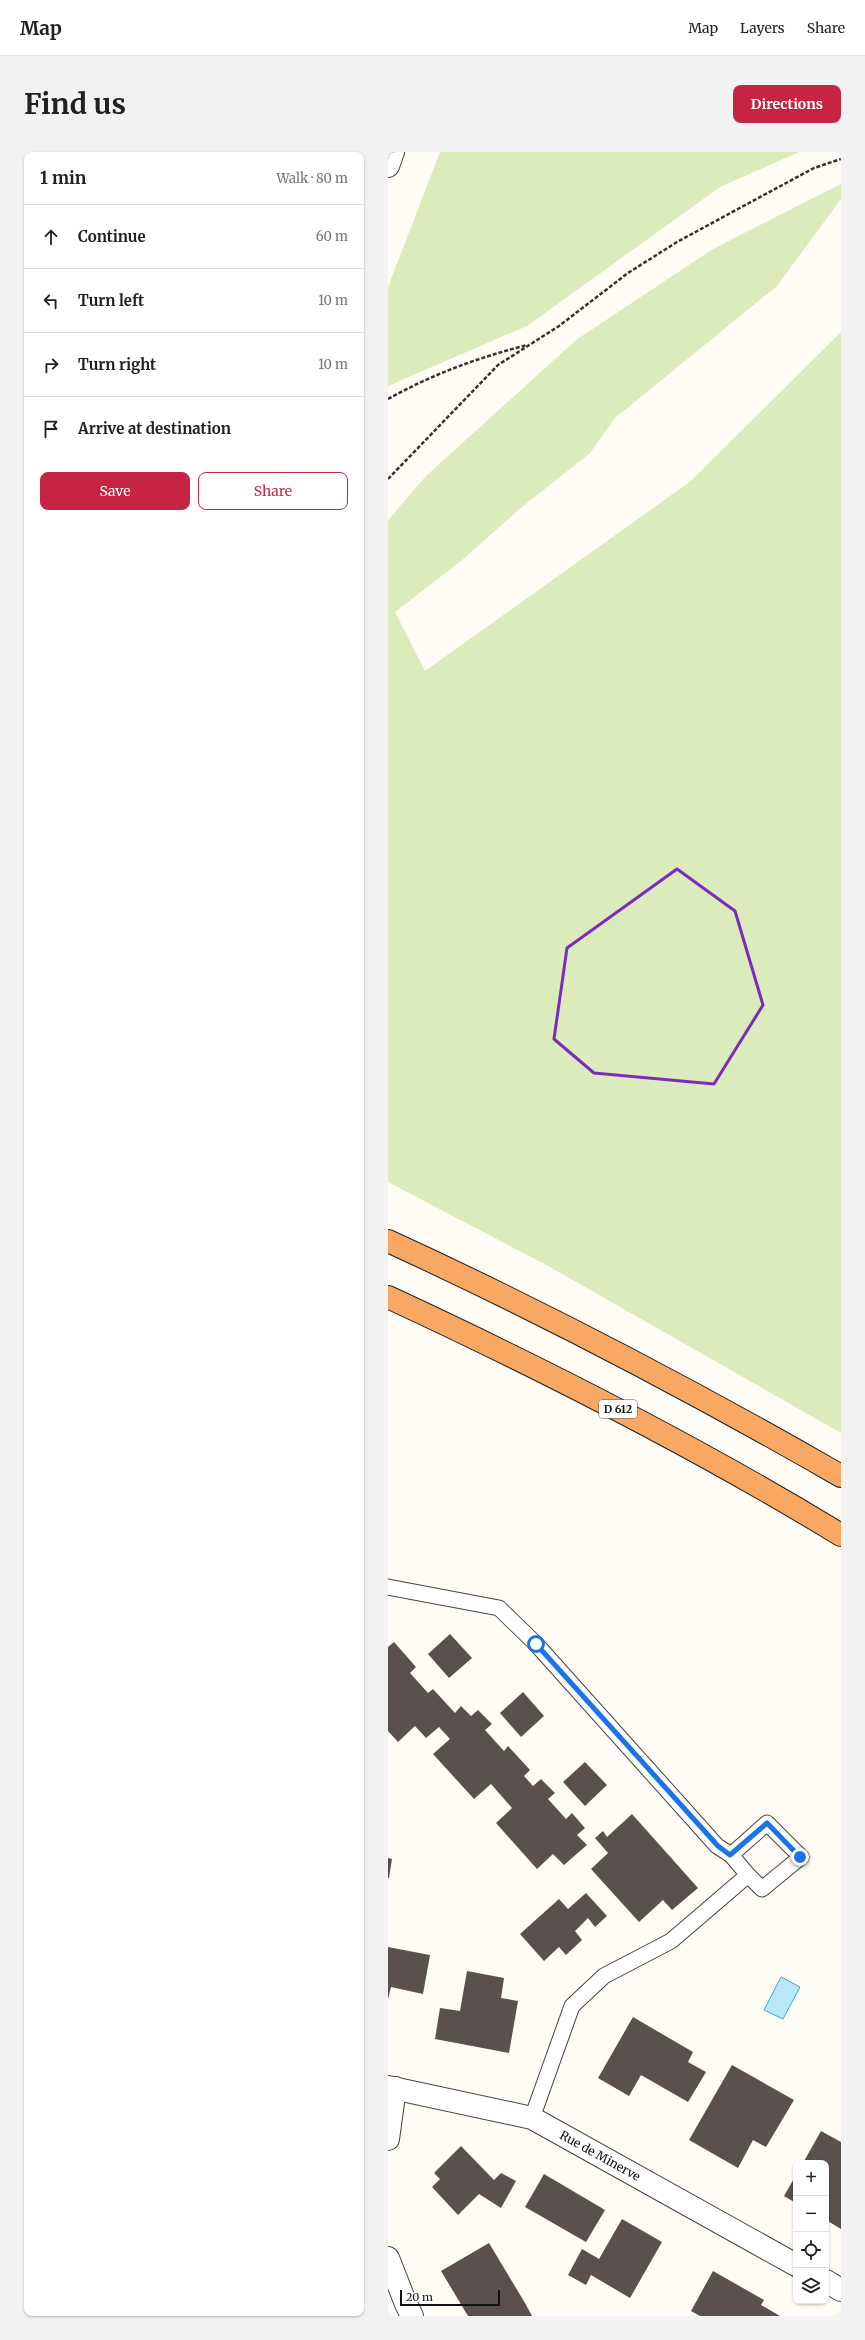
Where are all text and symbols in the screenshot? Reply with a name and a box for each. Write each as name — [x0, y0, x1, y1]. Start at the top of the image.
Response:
text: Map — [20, 16, 62, 40]
text: Map — [688, 19, 718, 37]
text: Layers — [740, 19, 785, 37]
text: Share — [807, 19, 845, 37]
button: Directions — [733, 85, 841, 123]
text: Find us — [24, 86, 126, 122]
text: 1 min — [40, 167, 86, 189]
text: Walk · 80 m — [277, 170, 348, 187]
icon: ahead — [40, 226, 62, 248]
text: Continue — [78, 227, 146, 246]
text: 60 m — [316, 228, 348, 245]
icon: left — [40, 290, 62, 312]
text: Turn left — [78, 291, 144, 310]
text: 10 m — [318, 292, 348, 309]
icon: right — [40, 354, 62, 376]
text: Turn right — [78, 355, 156, 374]
text: 10 m — [318, 356, 348, 373]
icon: arrive — [40, 418, 62, 440]
text: Arrive at destination — [78, 419, 231, 438]
button: Save — [40, 472, 190, 510]
button: Share — [198, 472, 348, 510]
road number: D 612 — [599, 1400, 637, 1418]
route start — [527, 1635, 545, 1653]
route end — [791, 1848, 809, 1866]
street label: Rue de Minerve — [557, 2127, 643, 2184]
map controls — [793, 2160, 829, 2304]
button: + — [793, 2160, 829, 2196]
button: − — [793, 2196, 829, 2232]
button: locate — [793, 2232, 829, 2268]
button: layers — [793, 2268, 829, 2304]
scale bar — [400, 2288, 500, 2307]
text: 20 m — [406, 2290, 433, 2304]

